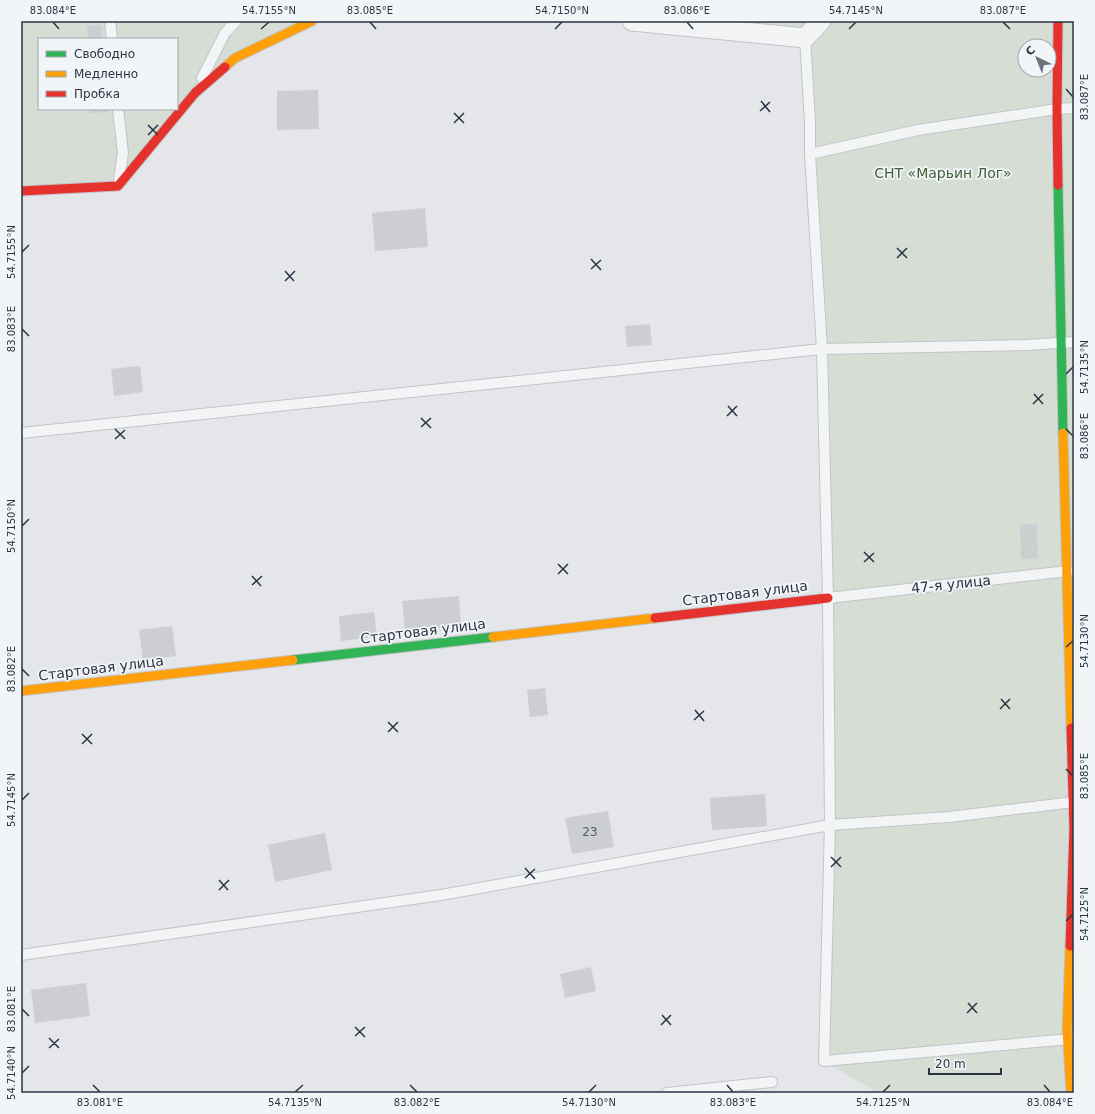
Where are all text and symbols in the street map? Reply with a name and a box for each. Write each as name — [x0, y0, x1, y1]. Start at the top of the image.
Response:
text: 83.084°E — [30, 5, 76, 16]
text: 54.7155°N — [242, 5, 296, 16]
text: 83.085°E — [347, 5, 393, 16]
text: 54.7150°N — [535, 5, 589, 16]
text: 83.086°E — [664, 5, 710, 16]
text: 54.7145°N — [829, 5, 883, 16]
text: 83.087°E — [980, 5, 1026, 16]
legend — [38, 38, 178, 110]
north arrow — [1017, 38, 1057, 78]
text: С — [1023, 44, 1038, 59]
text: Свободно — [74, 47, 135, 61]
text: Медленно — [74, 67, 138, 81]
text: 83.087°E — [1079, 74, 1090, 120]
text: Пробка — [74, 87, 120, 101]
park label: СНТ «Марьин Лог» — [874, 165, 1012, 181]
text: 54.7155°N — [6, 225, 17, 279]
text: 83.083°E — [6, 306, 17, 352]
text: 54.7135°N — [1079, 340, 1090, 394]
text: 83.086°E — [1079, 413, 1090, 459]
text: 54.7150°N — [6, 499, 17, 553]
street label: 47-я улица — [910, 572, 992, 596]
street label: Стартовая улица — [681, 577, 809, 609]
text: 54.7130°N — [1079, 614, 1090, 668]
street label: Стартовая улица — [359, 615, 487, 647]
text: 83.082°E — [6, 646, 17, 692]
street label: Стартовая улица — [37, 652, 165, 684]
text: 83.085°E — [1079, 753, 1090, 799]
text: 54.7145°N — [6, 773, 17, 827]
house number: 23 — [582, 825, 598, 839]
text: 54.7125°N — [1079, 887, 1090, 941]
text: 83.081°E — [6, 986, 17, 1032]
text: 54.7140°N — [6, 1046, 17, 1100]
scale bar — [929, 1050, 1001, 1076]
text: 20 m — [935, 1057, 966, 1071]
text: 83.081°E — [77, 1097, 123, 1108]
text: 54.7135°N — [268, 1097, 322, 1108]
text: 83.082°E — [394, 1097, 440, 1108]
text: 54.7130°N — [562, 1097, 616, 1108]
text: 83.083°E — [710, 1097, 756, 1108]
text: 54.7125°N — [856, 1097, 910, 1108]
text: 83.084°E — [1027, 1097, 1073, 1108]

